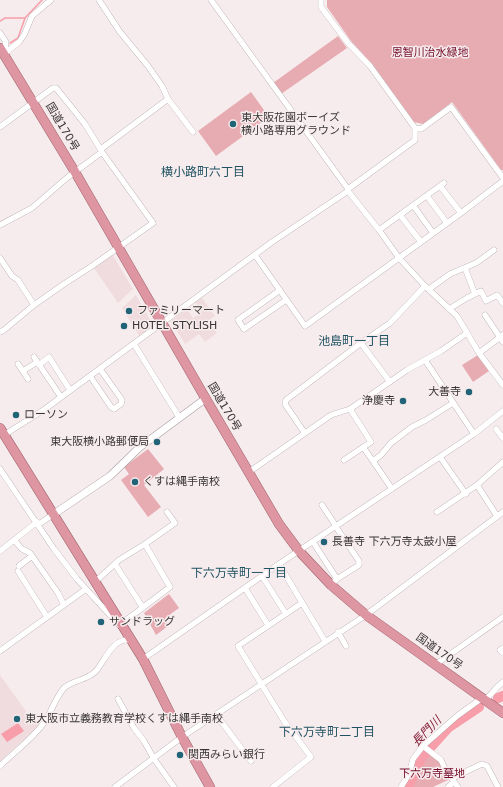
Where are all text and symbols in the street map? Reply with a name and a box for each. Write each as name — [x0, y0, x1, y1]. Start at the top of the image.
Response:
park label: 恩智川治水緑地 — [392, 46, 468, 60]
street label: 国道170号 — [42, 100, 82, 154]
place label: 東大阪花園ボーイズ 横小路専用グラウンド — [241, 111, 351, 137]
marker: 東大阪花園ボーイズ 横小路専用グラウンド — [228, 119, 238, 129]
district label: 横小路町六丁目 — [161, 166, 245, 180]
place label: ファミリーマート — [137, 304, 225, 318]
marker: ファミリーマート — [124, 306, 134, 316]
place label: HOTEL STYLISH — [132, 319, 217, 333]
marker: HOTEL STYLISH — [119, 321, 129, 331]
district label: 池島町一丁目 — [318, 335, 390, 349]
street label: 国道170号 — [204, 380, 244, 434]
place label: 大善寺 — [428, 385, 461, 399]
marker: 大善寺 — [464, 387, 474, 397]
place label: 浄慶寺 — [362, 394, 395, 408]
marker: 浄慶寺 — [398, 396, 408, 406]
place label: ローソン — [24, 408, 68, 422]
marker: ローソン — [11, 410, 21, 420]
place label: 東大阪横小路郵便局 — [50, 435, 149, 449]
marker: 東大阪横小路郵便局 — [152, 437, 162, 447]
place label: くすは縄手南校 — [143, 475, 220, 489]
marker: くすは縄手南校 — [130, 477, 140, 487]
place label: 長善寺 下六万寺太鼓小屋 — [332, 535, 456, 549]
marker: 長善寺 下六万寺太鼓小屋 — [319, 537, 329, 547]
district label: 下六万寺町一丁目 — [191, 567, 287, 581]
place label: サンドラッグ — [109, 615, 175, 629]
marker: サンドラッグ — [96, 617, 106, 627]
street label: 国道170号 — [413, 631, 465, 673]
place label: 東大阪市立義務教育学校くすは縄手南校 — [25, 712, 223, 726]
marker: 東大阪市立義務教育学校くすは縄手南校 — [12, 714, 22, 724]
water label: 長門川 — [409, 714, 445, 750]
district label: 下六万寺町二丁目 — [279, 726, 375, 740]
place label: 関西みらい銀行 — [188, 748, 265, 762]
marker: 関西みらい銀行 — [175, 750, 185, 760]
park label: 下六万寺墓地 — [399, 767, 465, 781]

